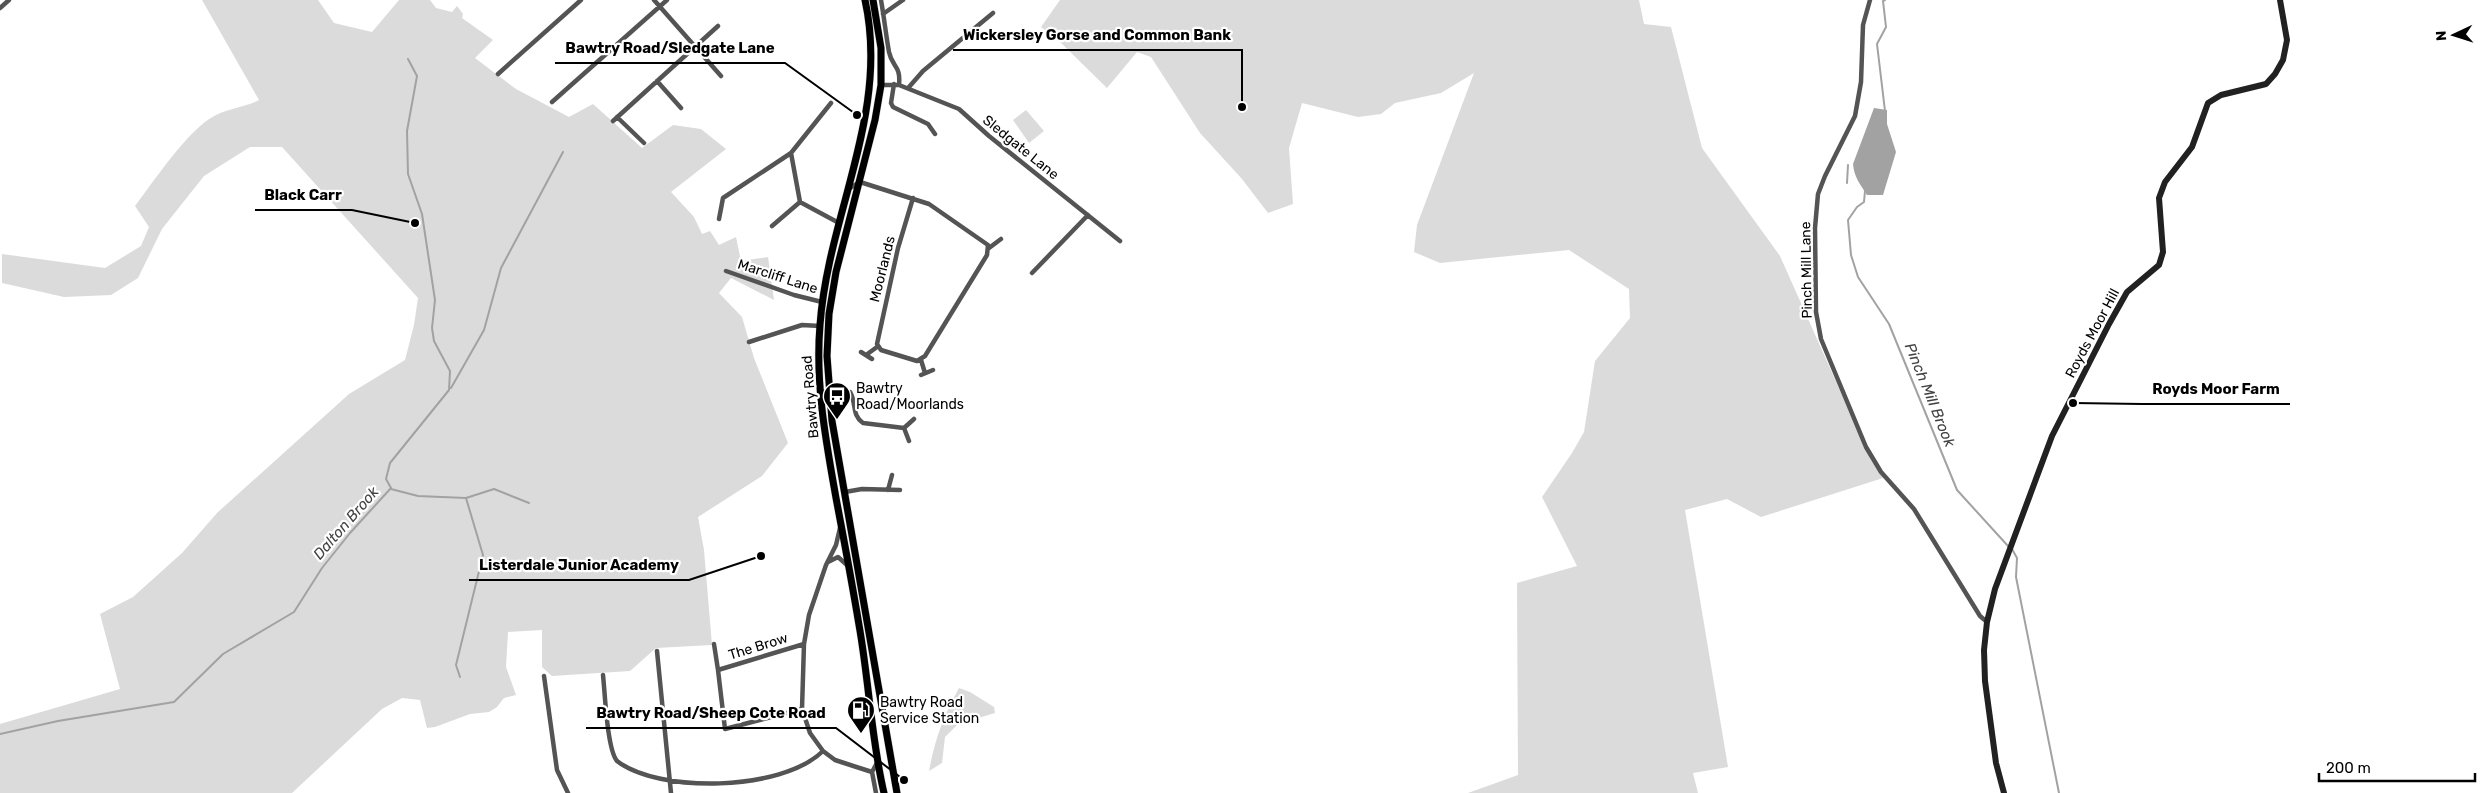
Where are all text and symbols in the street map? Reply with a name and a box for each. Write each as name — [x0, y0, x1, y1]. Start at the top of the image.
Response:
north arrow — [2429, 10, 2479, 60]
callout: Wickersley Gorse and Common Bank — [953, 20, 1242, 50]
text: Wickersley Gorse and Common Bank — [963, 26, 1231, 44]
text: N — [2433, 30, 2450, 41]
callout: Bawtry Road/Sledgate Lane — [555, 33, 785, 63]
text: Bawtry Road/Sledgate Lane — [565, 39, 775, 57]
street label: Sledgate Lane — [979, 112, 1062, 183]
callout: Black Carr — [255, 180, 352, 210]
text: Black Carr — [264, 186, 342, 204]
street label: Pinch Mill Lane — [1797, 221, 1816, 319]
street label: Moorlands — [866, 234, 899, 304]
street label: Marcliff Lane — [736, 256, 820, 297]
street label: Royds Moor Hill — [2062, 286, 2123, 381]
water label: Pinch Mill Brook — [1901, 340, 1959, 450]
street label: Bawtry Road — [798, 355, 823, 439]
callout: Royds Moor Farm — [2142, 374, 2290, 404]
place label: Bawtry Road/Moorlands — [856, 380, 964, 413]
text: Royds Moor Farm — [2152, 380, 2280, 398]
bus stop icon: Bawtry Road/Moorlands — [822, 381, 852, 420]
water label: Dalton Brook — [310, 483, 383, 563]
callout: Listerdale Junior Academy — [469, 550, 689, 580]
text: Listerdale Junior Academy — [479, 556, 679, 574]
street label: The Brow — [726, 629, 790, 664]
place label: Bawtry Road Service Station — [880, 694, 979, 727]
fuel station icon: Bawtry Road Service Station — [846, 695, 876, 734]
callout: Bawtry Road/Sheep Cote Road — [586, 698, 836, 728]
text: Bawtry Road/Sheep Cote Road — [596, 704, 826, 722]
scale bar — [2319, 750, 2475, 782]
text: 200 m — [2326, 759, 2371, 777]

